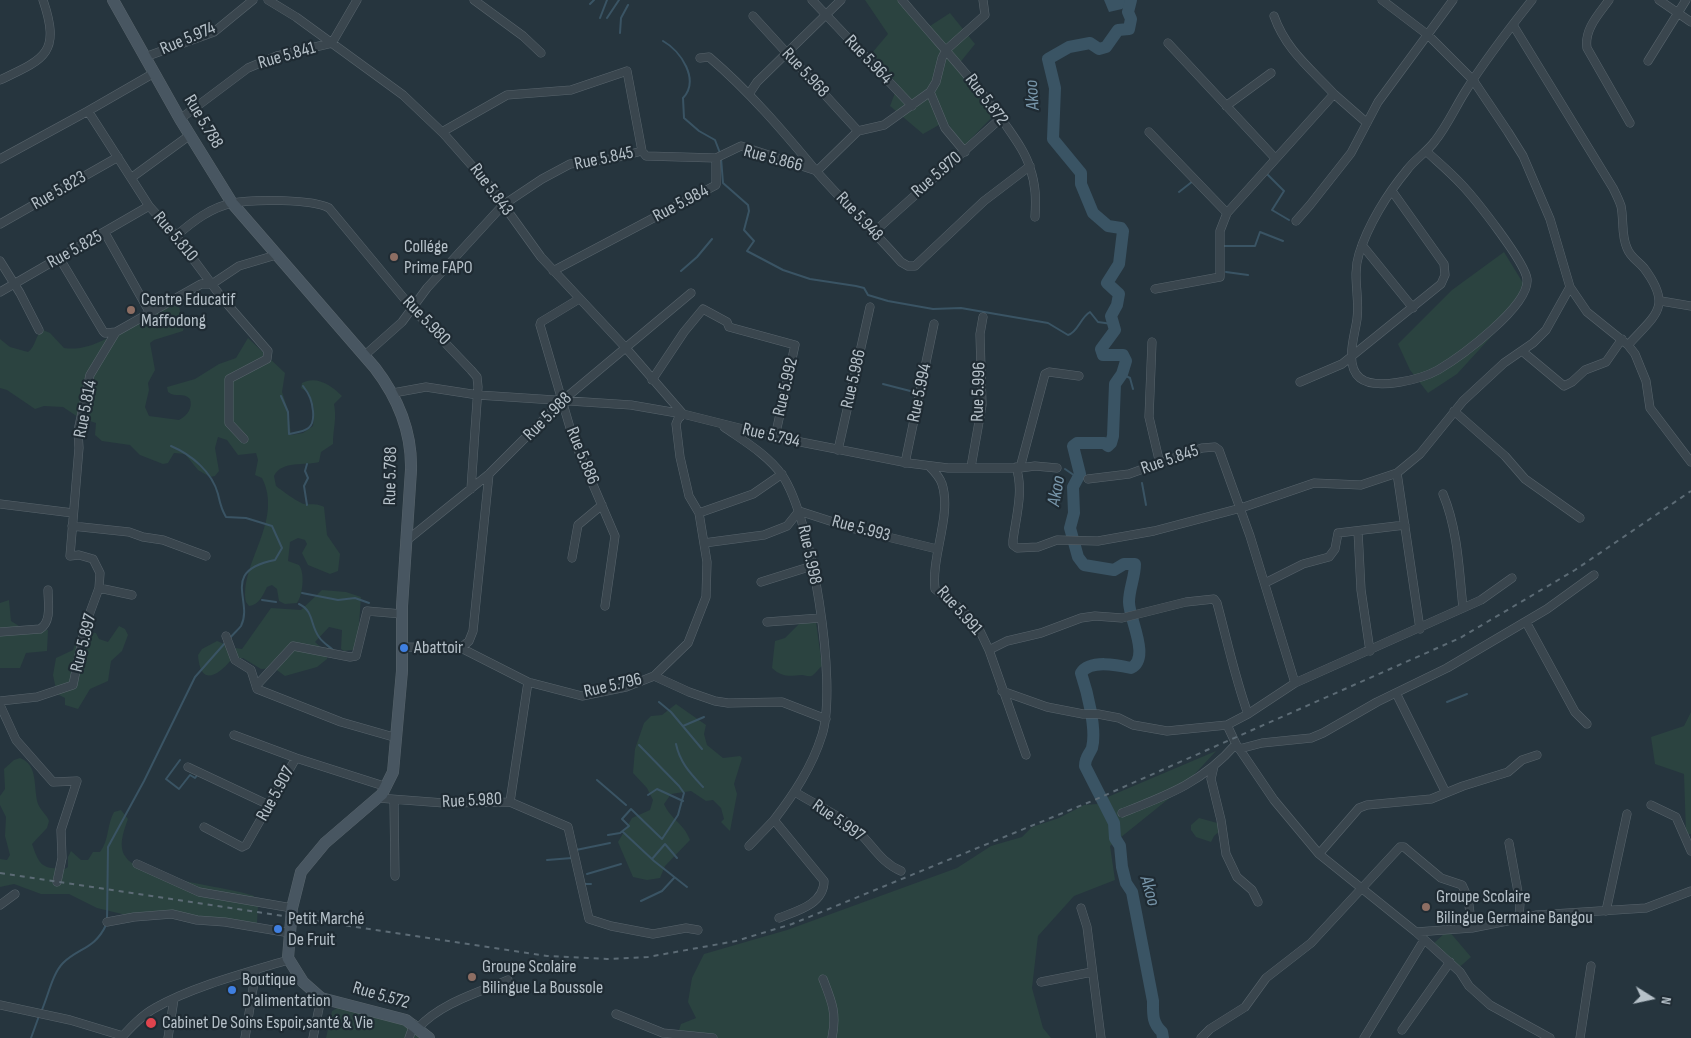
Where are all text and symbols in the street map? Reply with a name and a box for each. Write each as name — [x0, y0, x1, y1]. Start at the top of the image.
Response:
street label: Rue 5.974 — [157, 18, 219, 60]
street label: Rue 5.964 — [839, 31, 897, 89]
street label: Rue 5.841 — [256, 38, 318, 74]
street label: Rue 5.968 — [777, 44, 833, 102]
street label: Rue 5.872 — [960, 70, 1012, 130]
water label: Akoo — [1021, 79, 1045, 111]
street label: Rue 5.788 — [179, 91, 227, 153]
street label: Rue 5.866 — [741, 141, 805, 177]
street label: Rue 5.845 — [573, 142, 635, 176]
street label: Rue 5.970 — [908, 147, 966, 203]
street label: Rue 5.843 — [464, 160, 518, 220]
street label: Rue 5.823 — [28, 167, 90, 215]
street label: Rue 5.984 — [650, 180, 712, 228]
street label: Rue 5.948 — [831, 188, 887, 246]
street label: Rue 5.810 — [148, 208, 202, 266]
street label: Rue 5.825 — [44, 226, 106, 274]
place label: Collége Prime FAPO — [404, 236, 473, 278]
marker: Collége Prime FAPO — [388, 251, 400, 263]
place label: Centre Educatif Maffodong — [141, 289, 235, 332]
street label: Rue 5.980 — [397, 292, 455, 350]
marker: Centre Educatif Maffodong — [125, 304, 137, 316]
street label: Rue 5.986 — [837, 347, 871, 411]
street label: Rue 5.992 — [769, 356, 803, 418]
street label: Rue 5.994 — [903, 362, 937, 424]
street label: Rue 5.996 — [967, 362, 991, 422]
street label: Rue 5.814 — [70, 378, 102, 440]
street label: Rue 5.988 — [519, 388, 577, 446]
street label: Rue 5.794 — [740, 419, 802, 453]
street label: Rue 5.886 — [561, 424, 603, 488]
street label: Rue 5.845 — [1138, 440, 1202, 480]
street label: Rue 5.788 — [380, 446, 402, 506]
water label: Akoo — [1043, 474, 1071, 508]
street label: Rue 5.993 — [829, 511, 893, 547]
street label: Rue 5.998 — [792, 523, 826, 587]
street label: Rue 5.991 — [931, 582, 987, 640]
street label: Rue 5.897 — [66, 612, 102, 674]
place label: Abattoir — [414, 637, 463, 659]
marker: Abattoir — [398, 642, 410, 654]
street label: Rue 5.796 — [582, 669, 644, 703]
street label: Rue 5.907 — [252, 763, 300, 825]
street label: Rue 5.980 — [441, 789, 503, 813]
street label: Rue 5.997 — [808, 795, 868, 847]
water label: Akoo — [1134, 873, 1164, 909]
place label: Groupe Scolaire Bilingue Germaine Bangou — [1436, 886, 1593, 929]
marker: Groupe Scolaire Bilingue Germaine Bangou — [1420, 901, 1432, 913]
place label: Petit Marché De Fruit — [288, 908, 365, 951]
marker: Petit Marché De Fruit — [272, 923, 284, 935]
place label: Groupe Scolaire Bilingue La Boussole — [482, 956, 603, 999]
place label: Boutique D'alimentation — [242, 969, 331, 1012]
marker: Groupe Scolaire Bilingue La Boussole — [466, 971, 478, 983]
north arrow — [1626, 973, 1676, 1023]
street label: Rue 5.572 — [350, 978, 412, 1014]
marker: Boutique D'alimentation — [226, 984, 238, 996]
text: N — [1657, 996, 1675, 1006]
place label: Cabinet De Soins Espoir,santé & Vie — [162, 1012, 373, 1034]
marker: Cabinet De Soins Espoir,santé & Vie — [144, 1016, 158, 1030]

